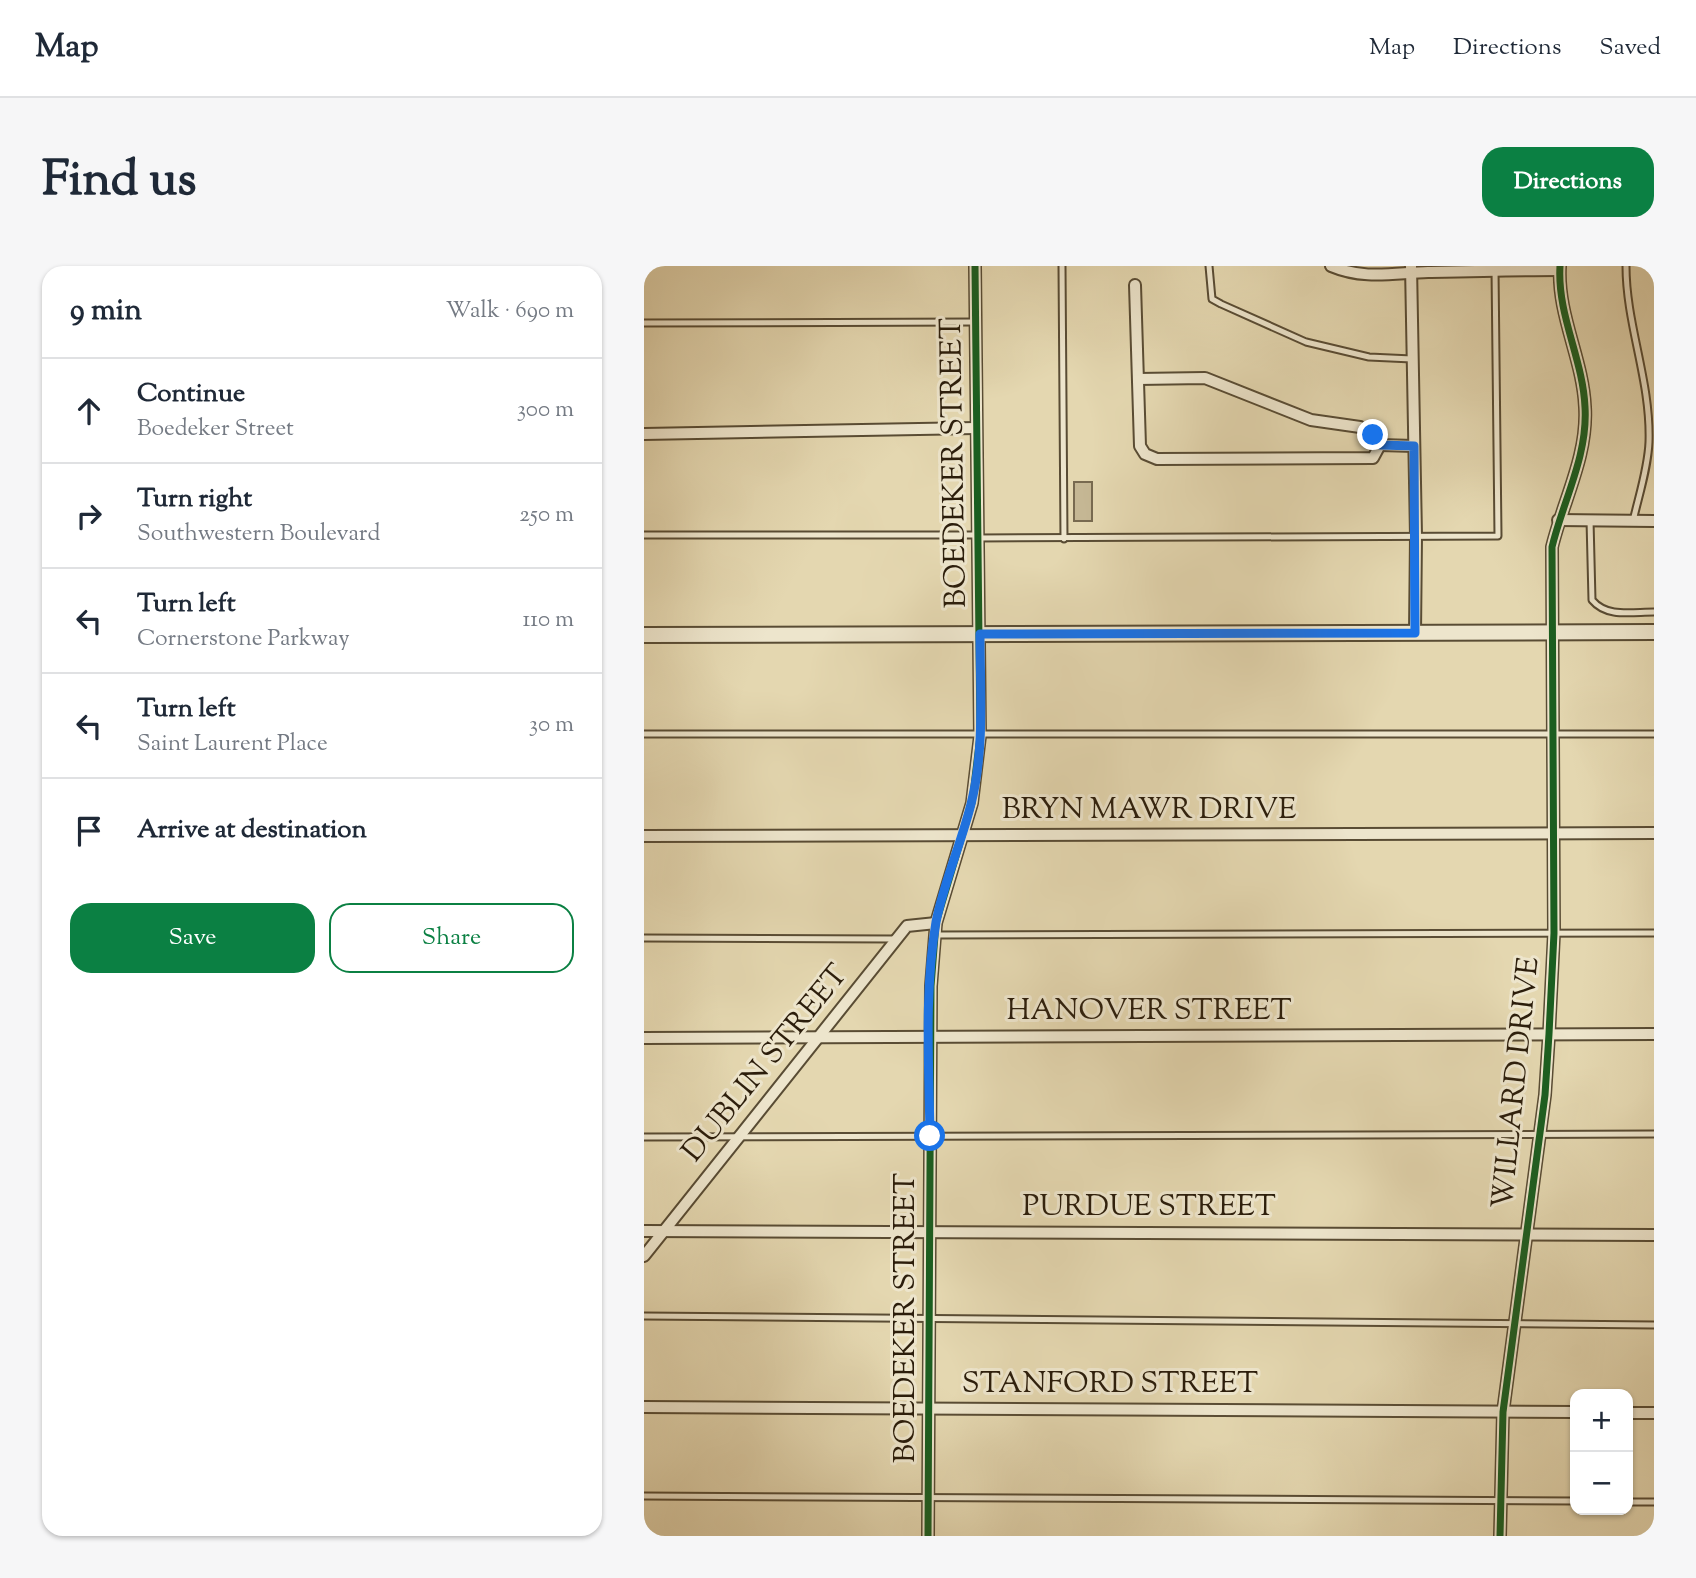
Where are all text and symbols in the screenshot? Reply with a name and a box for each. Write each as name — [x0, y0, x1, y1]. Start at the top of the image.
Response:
text: Map — [35, 24, 99, 72]
text: Map — [1369, 31, 1415, 65]
text: Directions — [1453, 31, 1561, 65]
text: Saved — [1599, 31, 1661, 65]
text: Find us — [42, 147, 196, 217]
button: Directions — [1482, 147, 1654, 217]
text: 9 min — [70, 290, 142, 333]
text: Walk · 690 m — [446, 295, 574, 328]
street label: BOEDEKER STREET — [931, 318, 979, 608]
text: Continue — [137, 376, 245, 413]
icon: ahead — [70, 392, 108, 430]
text: 300 m — [517, 394, 574, 427]
text: Boedeker Street — [137, 413, 294, 446]
route end — [1357, 419, 1388, 450]
text: Turn right — [137, 481, 252, 518]
icon: right — [70, 497, 108, 535]
text: 250 m — [519, 499, 574, 532]
text: Southwestern Boulevard — [137, 518, 380, 551]
text: Turn left — [137, 586, 236, 623]
icon: left — [70, 602, 108, 640]
text: 110 m — [523, 604, 574, 637]
text: Cornerstone Parkway — [137, 623, 350, 656]
text: Turn left — [137, 691, 236, 728]
icon: left — [70, 707, 108, 745]
text: 30 m — [529, 709, 574, 742]
text: Saint Laurent Place — [137, 728, 328, 761]
street label: BRYN MAWR DRIVE — [1002, 789, 1296, 832]
icon: arrive — [70, 812, 108, 850]
text: Arrive at destination — [137, 812, 367, 849]
button: Save — [70, 903, 315, 973]
button: Share — [329, 903, 574, 973]
street label: WILLARD DRIVE — [1482, 955, 1552, 1211]
street label: DUBLIN STREET — [673, 956, 859, 1172]
street label: HANOVER STREET — [1007, 990, 1292, 1033]
route start — [914, 1120, 945, 1151]
street label: BOEDEKER STREET — [885, 1173, 928, 1463]
street label: PURDUE STREET — [1022, 1186, 1276, 1229]
street label: STANFORD STREET — [962, 1363, 1258, 1406]
map controls — [1570, 1389, 1633, 1515]
button: + — [1570, 1389, 1633, 1452]
button: − — [1570, 1452, 1633, 1515]

